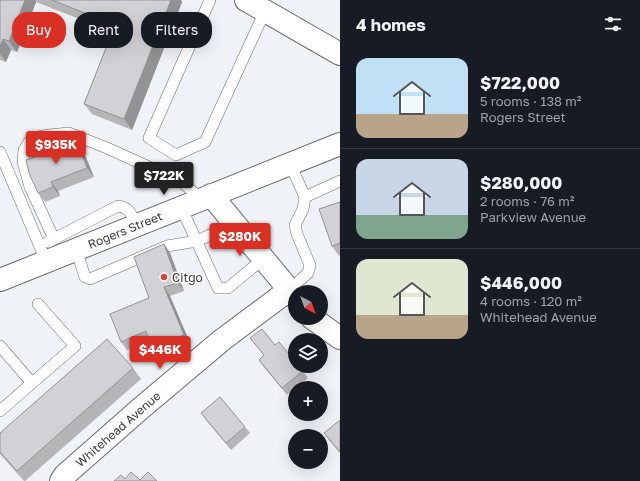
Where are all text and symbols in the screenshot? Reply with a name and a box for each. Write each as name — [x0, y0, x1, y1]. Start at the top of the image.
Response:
chip: Buy — [12, 12, 66, 48]
chip: Rent — [74, 12, 133, 48]
chip: Filters — [141, 12, 212, 48]
icon: filters — [602, 13, 624, 35]
text: 4 homes — [356, 14, 426, 35]
text: $722,000 — [480, 72, 560, 93]
icon: home — [388, 74, 436, 122]
text: 5 rooms · 138 m² — [480, 93, 581, 109]
text: Rogers Street — [480, 109, 566, 125]
pin: $935K — [28, 131, 84, 165]
text: $935K — [35, 136, 77, 152]
pin: $722K — [136, 162, 192, 196]
text: $722K — [143, 167, 185, 183]
text: $280,000 — [480, 172, 562, 193]
icon: home — [388, 175, 436, 223]
text: 2 rooms · 76 m² — [480, 193, 574, 209]
street label: Rogers Street — [86, 208, 165, 252]
text: Parkview Avenue — [480, 209, 586, 225]
pin: $280K — [212, 223, 268, 257]
text: $280K — [219, 228, 261, 244]
place label: Citgo — [172, 270, 203, 285]
marker: Citgo — [159, 272, 169, 282]
text: $446,000 — [480, 272, 562, 293]
icon: home — [388, 275, 436, 323]
north arrow — [288, 285, 328, 325]
map controls — [288, 285, 328, 469]
text: 4 rooms · 120 m² — [480, 293, 582, 309]
text: Whitehead Avenue — [480, 309, 597, 325]
button: layers — [288, 333, 328, 373]
pin: $446K — [132, 336, 188, 370]
text: $446K — [139, 341, 181, 357]
button: + — [288, 381, 328, 421]
street label: Whitehead Avenue — [72, 388, 164, 470]
button: − — [288, 429, 328, 469]

